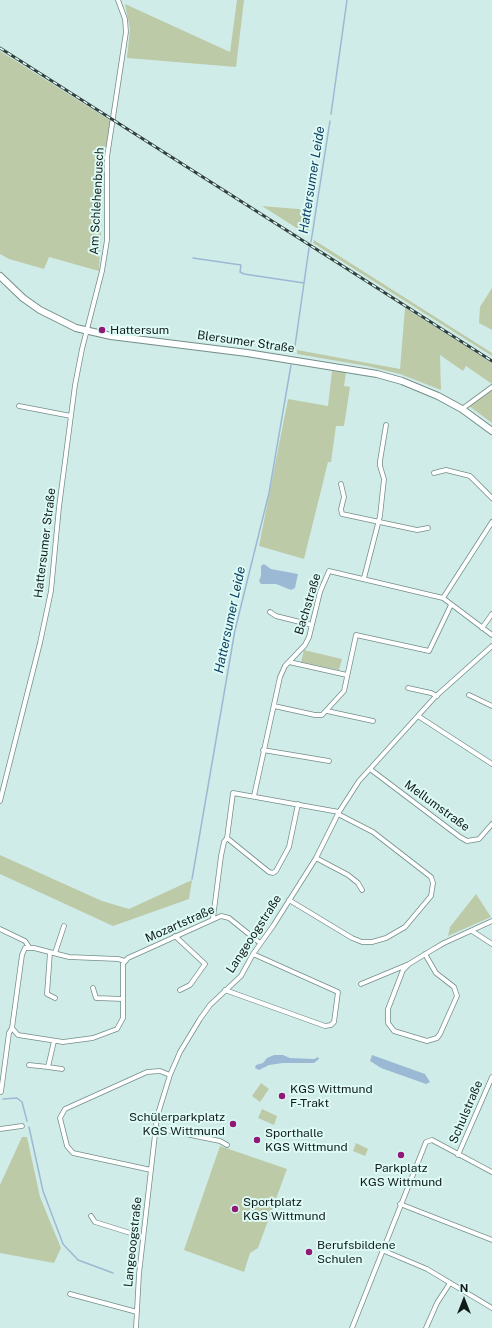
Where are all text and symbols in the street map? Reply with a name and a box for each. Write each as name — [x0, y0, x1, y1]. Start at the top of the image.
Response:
water label: Hattersumer Leide — [296, 125, 328, 235]
street label: Am Schlehenbusch — [87, 147, 107, 255]
place label: Hattersum — [110, 323, 169, 337]
marker: Hattersum — [97, 325, 107, 335]
street label: Blersumer Straße — [196, 328, 296, 356]
street label: Hattersumer Straße — [31, 487, 59, 599]
water label: Hattersumer Leide — [211, 565, 249, 675]
street label: Bachstraße — [292, 571, 324, 637]
street label: Mellumstraße — [402, 777, 472, 835]
street label: Langeoogstraße — [223, 892, 285, 976]
street label: Mozartstraße — [143, 902, 217, 946]
street label: Schulstraße — [446, 1078, 486, 1146]
place label: KGS Wittmund F-Trakt — [290, 1082, 373, 1110]
marker: KGS Wittmund F-Trakt — [277, 1091, 287, 1101]
place label: Schülerparkplatz KGS Wittmund — [129, 1110, 225, 1138]
marker: Schülerparkplatz KGS Wittmund — [228, 1119, 238, 1129]
place label: Sporthalle KGS Wittmund — [265, 1126, 348, 1154]
marker: Sporthalle KGS Wittmund — [252, 1135, 262, 1145]
marker: Parkplatz KGS Wittmund — [396, 1150, 406, 1160]
place label: Parkplatz KGS Wittmund — [360, 1161, 442, 1189]
place label: Sportplatz KGS Wittmund — [243, 1195, 326, 1223]
street label: Langeoogstraße — [121, 1196, 145, 1288]
marker: Sportplatz KGS Wittmund — [230, 1204, 240, 1214]
place label: Berufsbildene Schulen — [317, 1238, 396, 1266]
marker: Berufsbildene Schulen — [304, 1247, 314, 1257]
north arrow — [444, 1280, 484, 1320]
text: N — [460, 1282, 468, 1294]

